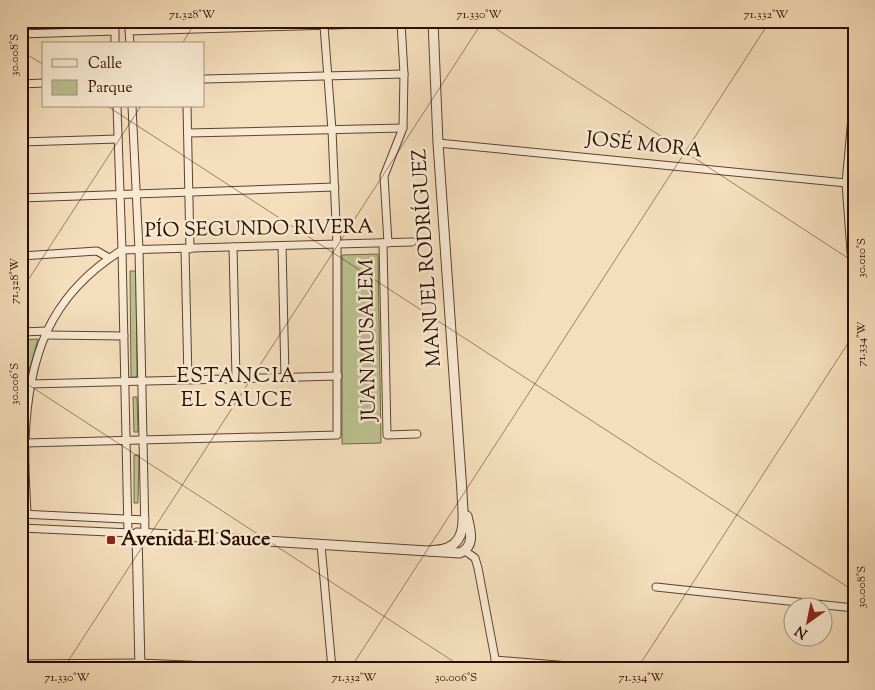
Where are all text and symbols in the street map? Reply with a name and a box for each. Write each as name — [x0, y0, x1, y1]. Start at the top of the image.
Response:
text: 71.328°W — [169, 6, 216, 24]
text: 71.330°W — [456, 6, 502, 24]
text: 71.332°W — [744, 6, 789, 24]
text: 30.008°S — [6, 34, 24, 76]
legend — [42, 42, 205, 108]
text: Calle — [88, 54, 122, 75]
text: Parque — [88, 78, 132, 99]
street label: JOSÉ MORA — [583, 124, 704, 167]
street label: MANUEL RODRÍGUEZ — [405, 148, 450, 368]
street label: PÍO SEGUNDO RIVERA — [144, 213, 374, 246]
text: 30.010°S — [853, 238, 871, 278]
text: 71.328°W — [6, 257, 24, 304]
street label: JUAN MUSALEM — [353, 259, 385, 422]
text: 71.334°W — [853, 321, 871, 367]
district label: ESTANCIA EL SAUCE — [177, 362, 297, 416]
text: 30.006°S — [6, 363, 24, 405]
place label: Avenida El Sauce — [121, 526, 270, 555]
marker: Avenida El Sauce — [105, 534, 117, 546]
text: 30.008°S — [853, 566, 871, 608]
north arrow — [782, 598, 832, 648]
text: N — [792, 620, 812, 643]
text: 71.330°W — [44, 669, 90, 687]
text: 71.332°W — [332, 669, 377, 687]
text: 30.006°S — [435, 669, 477, 687]
text: 71.334°W — [618, 669, 664, 687]

